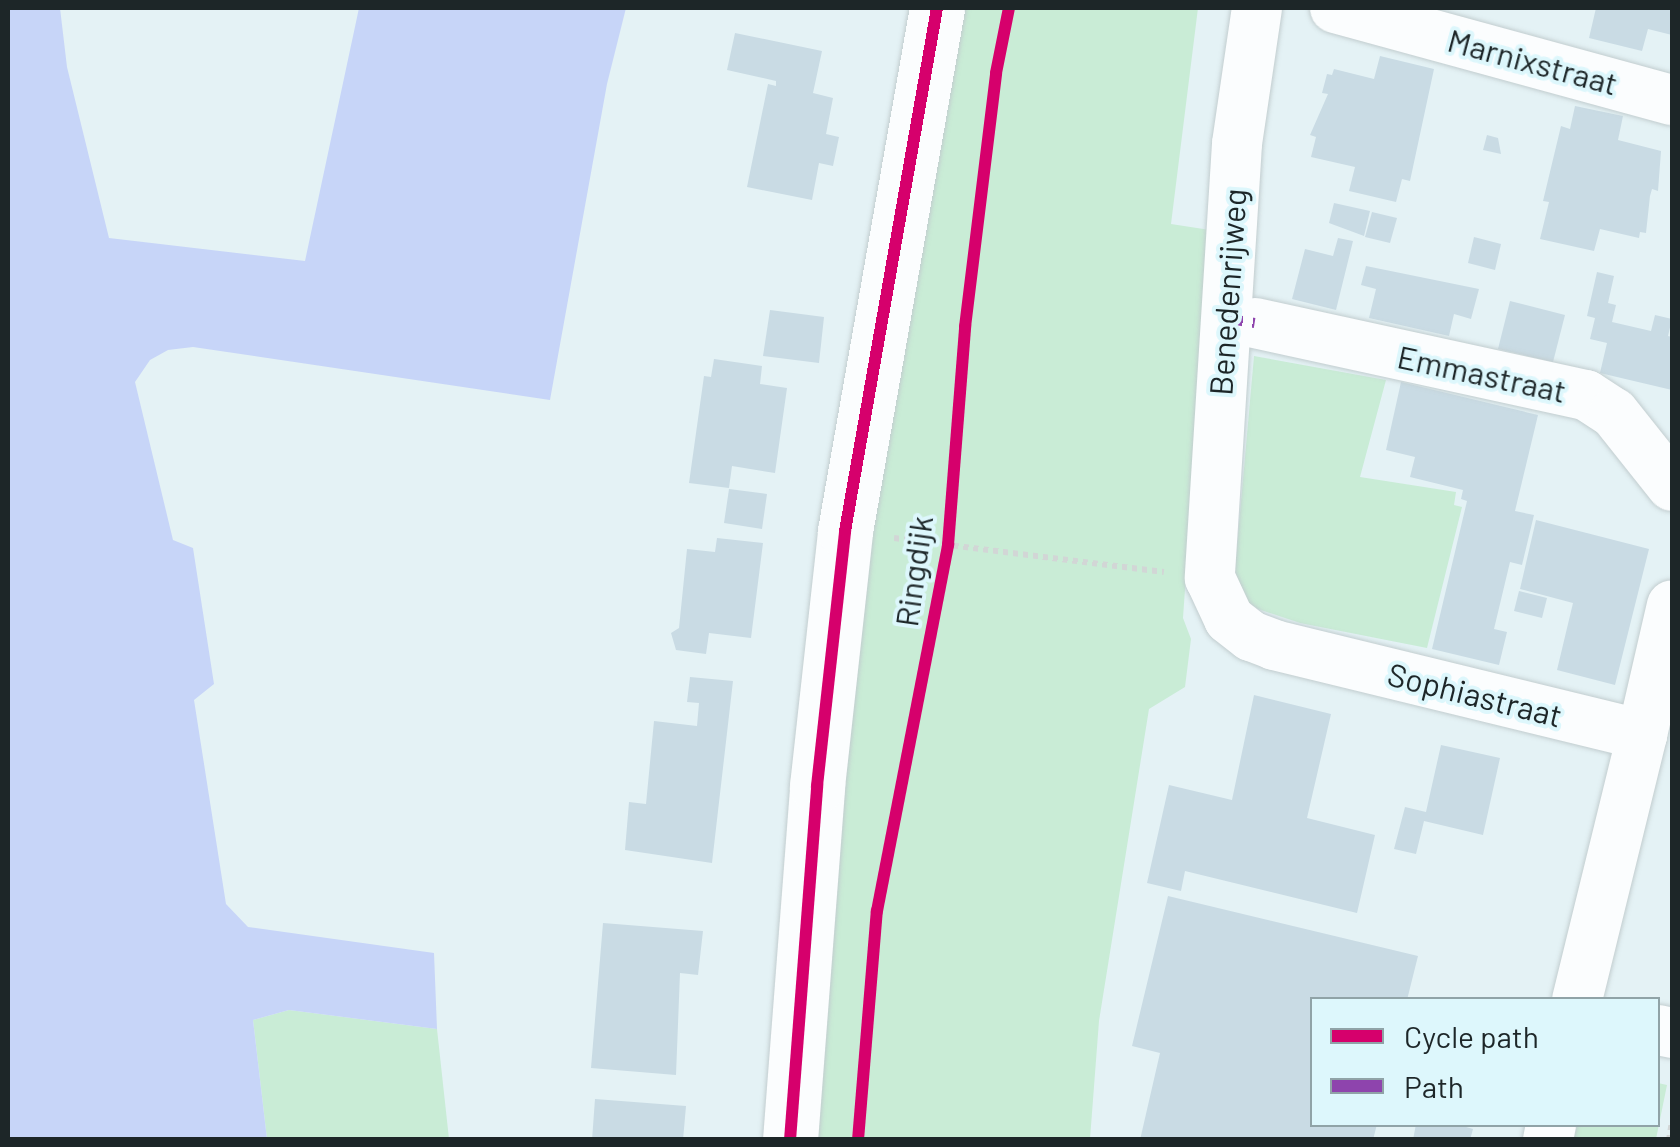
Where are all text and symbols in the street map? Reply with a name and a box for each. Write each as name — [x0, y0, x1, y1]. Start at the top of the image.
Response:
street label: Marnixstraat — [1444, 20, 1622, 102]
street label: Benedenrijweg — [1201, 187, 1253, 397]
street label: Emmastraat — [1394, 336, 1570, 410]
street label: Ringdijk — [886, 513, 940, 629]
street label: Sophiastraat — [1384, 654, 1566, 734]
legend — [1310, 997, 1660, 1127]
text: Cycle path — [1404, 1018, 1539, 1054]
text: Path — [1404, 1068, 1464, 1104]

